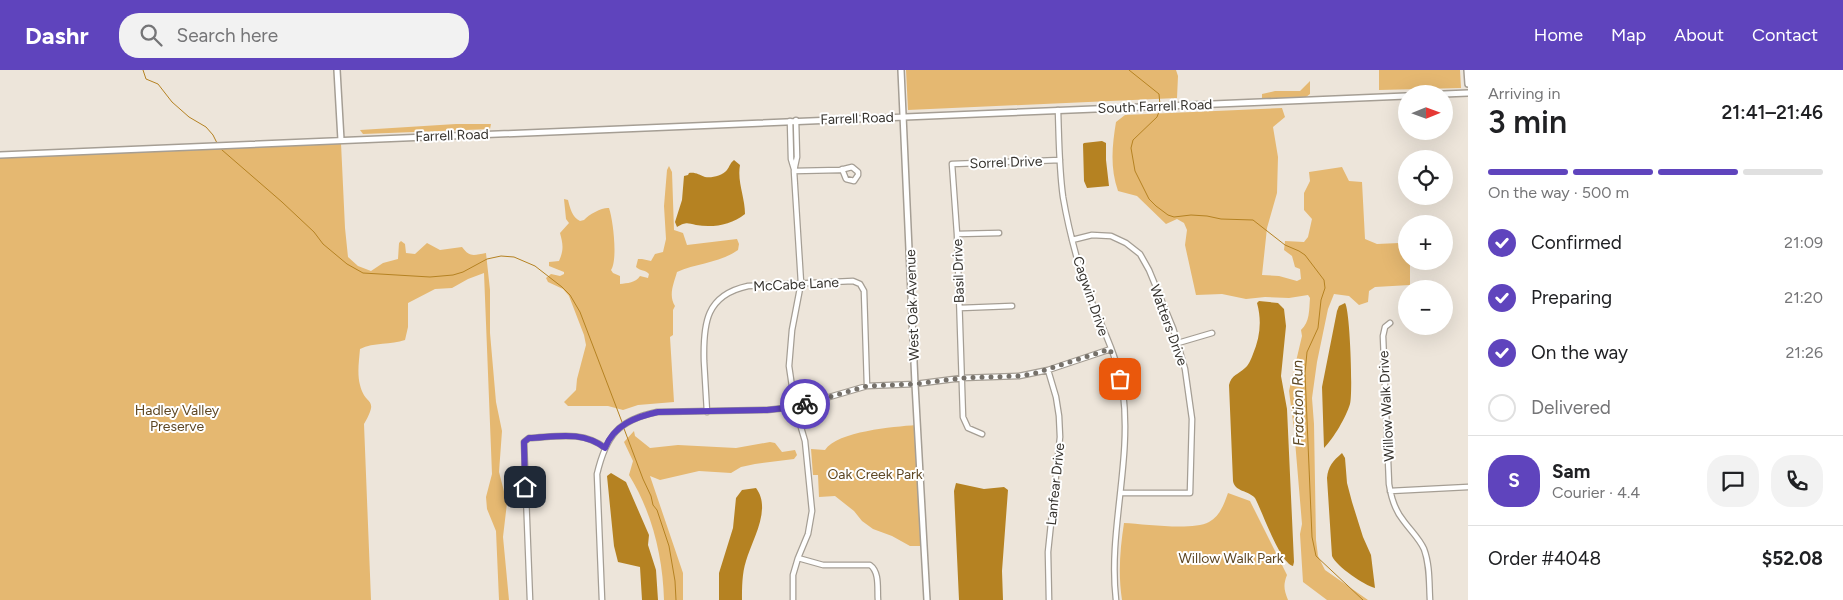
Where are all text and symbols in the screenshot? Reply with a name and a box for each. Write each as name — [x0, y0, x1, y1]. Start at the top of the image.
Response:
search box — [119, 13, 469, 58]
text: Dashr — [25, 21, 89, 50]
icon: search — [137, 21, 165, 49]
text: Search here — [177, 24, 278, 47]
text: Home — [1534, 24, 1583, 46]
text: Map — [1611, 24, 1646, 46]
text: About — [1674, 24, 1724, 46]
text: Contact — [1752, 24, 1818, 46]
text: Arriving in — [1488, 84, 1560, 103]
north arrow — [1398, 85, 1452, 140]
map controls — [1398, 85, 1453, 335]
street label: South Farrell Road — [1097, 96, 1213, 117]
text: 21:41–21:46 — [1721, 101, 1823, 124]
text: 3 min — [1488, 103, 1567, 141]
street label: Farrell Road — [820, 109, 894, 128]
street label: Farrell Road — [415, 126, 489, 145]
button: locate — [1398, 150, 1453, 205]
street label: Sorrel Drive — [969, 153, 1043, 172]
text: On the way · 500 m — [1488, 183, 1629, 202]
button: + — [1398, 215, 1453, 270]
icon: check — [1488, 229, 1516, 257]
text: Confirmed — [1531, 231, 1622, 254]
text: 21:09 — [1784, 233, 1823, 252]
street label: Basil Drive — [949, 238, 968, 303]
street label: West Oak Avenue — [902, 249, 923, 361]
street label: Cagwin Drive — [1069, 254, 1112, 339]
street label: McCabe Lane — [753, 274, 840, 295]
button: − — [1398, 280, 1453, 335]
street label: Watters Drive — [1146, 282, 1191, 368]
icon: check — [1488, 284, 1516, 312]
text: Preparing — [1531, 286, 1612, 309]
text: 21:20 — [1784, 288, 1823, 307]
icon: check — [1488, 339, 1516, 367]
text: On the way — [1531, 341, 1628, 364]
text: 21:26 — [1785, 343, 1823, 362]
street label: Willow Walk Drive — [1375, 350, 1398, 462]
pin — [1099, 358, 1141, 400]
water label: Fraction Run — [1288, 360, 1308, 446]
icon: bag — [1106, 365, 1134, 393]
courier — [780, 379, 830, 429]
icon: bike — [791, 390, 819, 418]
text: Delivered — [1531, 396, 1611, 419]
park label: Hadley Valley Preserve — [135, 402, 220, 435]
street label: Lanfear Drive — [1043, 442, 1068, 526]
button: chat — [1707, 455, 1759, 507]
button: phone — [1771, 455, 1823, 507]
text: Sam — [1552, 460, 1590, 483]
pin — [504, 466, 546, 508]
park label: Oak Creek Park — [827, 466, 923, 483]
text: S — [1508, 469, 1520, 492]
icon: home — [511, 473, 539, 501]
text: Courier · 4.4 — [1552, 483, 1640, 502]
text: Order #4048 — [1488, 547, 1601, 570]
text: $52.08 — [1762, 547, 1823, 570]
park label: Willow Walk Park — [1178, 550, 1284, 567]

